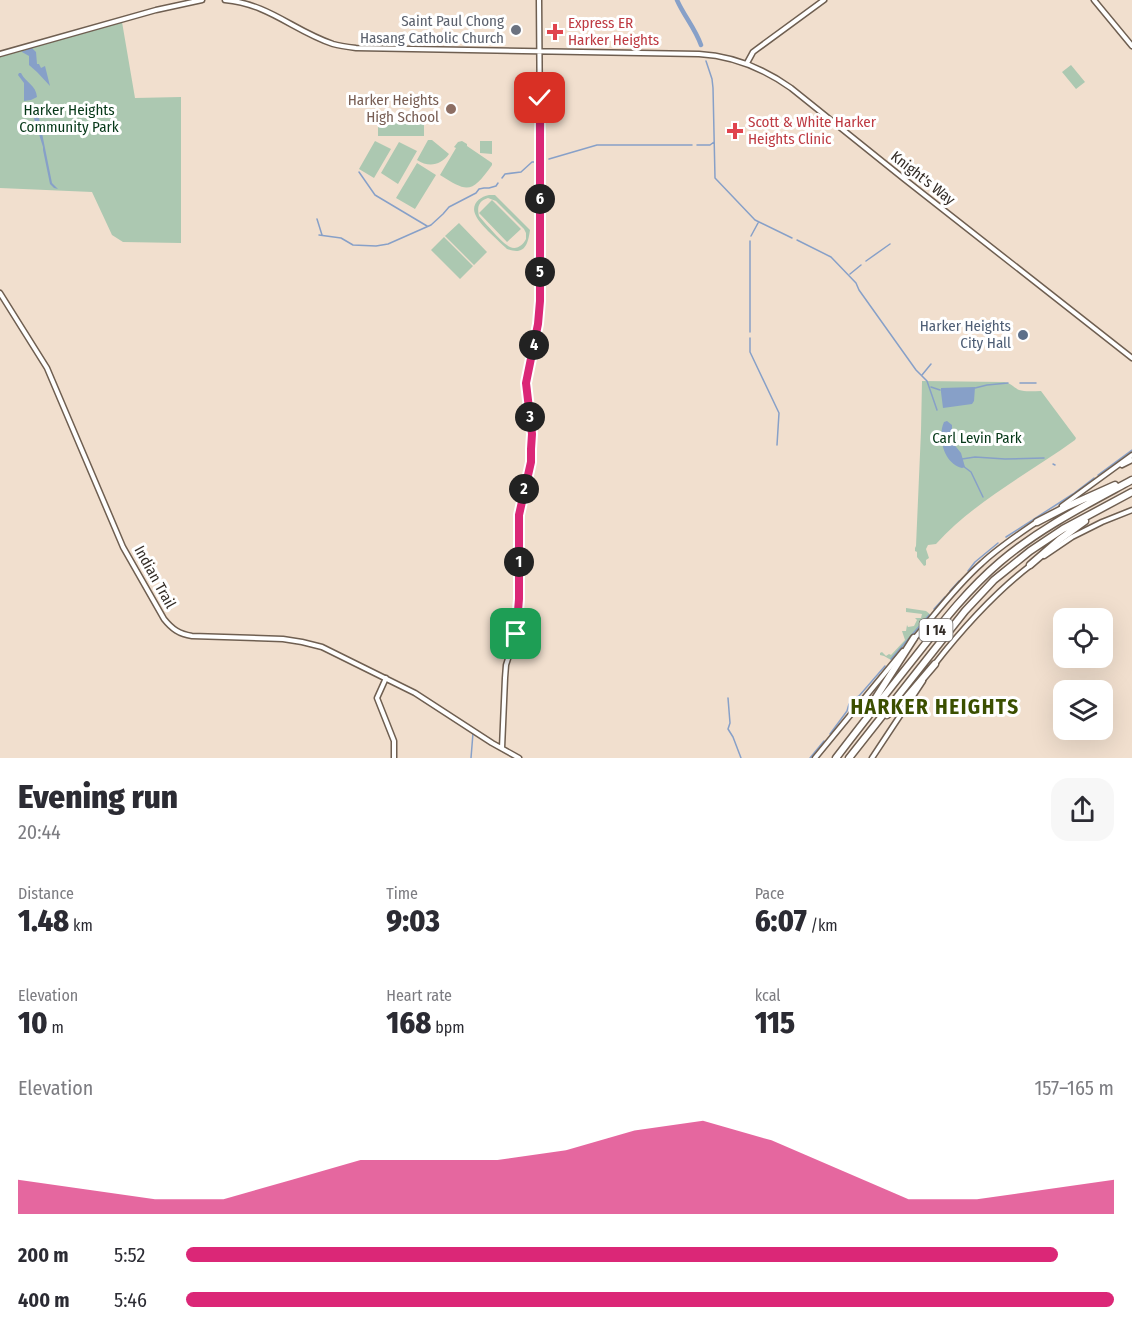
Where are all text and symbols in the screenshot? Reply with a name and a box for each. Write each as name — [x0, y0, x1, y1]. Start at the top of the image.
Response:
place label: Saint Paul Chong Hasang Catholic Church — [360, 12, 504, 47]
place label: Express ER Harker Heights — [568, 14, 659, 49]
marker: Saint Paul Chong Hasang Catholic Church — [509, 23, 523, 37]
marker: Express ER Harker Heights — [546, 23, 564, 41]
pin — [514, 72, 565, 123]
icon: check — [523, 81, 556, 114]
place label: Harker Heights High School — [348, 91, 439, 126]
park label: Harker Heights Community Park — [19, 101, 119, 136]
marker: Harker Heights High School — [444, 102, 458, 116]
place label: Scott & White Harker Heights Clinic — [748, 113, 877, 148]
marker: Scott & White Harker Heights Clinic — [726, 122, 744, 140]
street label: Knight's Way — [887, 147, 959, 209]
pin: 6 — [525, 184, 555, 214]
text: 6 — [536, 189, 544, 208]
pin: 5 — [525, 257, 555, 287]
text: 5 — [536, 262, 544, 281]
place label: Harker Heights City Hall — [920, 317, 1011, 352]
marker: Harker Heights City Hall — [1016, 328, 1030, 342]
pin: 4 — [519, 330, 549, 360]
text: 4 — [530, 335, 538, 354]
pin: 3 — [515, 402, 545, 432]
text: 3 — [526, 407, 534, 426]
park label: Carl Levin Park — [932, 429, 1022, 447]
pin: 2 — [509, 474, 539, 504]
text: 2 — [520, 479, 528, 498]
street label: Indian Trail — [130, 543, 180, 611]
pin: 1 — [504, 547, 534, 577]
text: 1 — [516, 552, 522, 571]
pin — [490, 608, 541, 659]
map controls — [1053, 608, 1113, 740]
button: locate — [1053, 608, 1113, 668]
icon: arrive — [499, 617, 532, 650]
road number: I 14 — [920, 619, 952, 641]
button: layers — [1053, 680, 1113, 740]
district label: HARKER HEIGHTS — [850, 694, 1020, 720]
text: Evening run — [18, 777, 178, 817]
button: share — [1051, 778, 1114, 841]
text: 20:44 — [18, 820, 61, 844]
text: Distance — [18, 884, 74, 903]
text: Time — [386, 884, 418, 903]
text: Pace — [755, 884, 784, 903]
text: 1.48 — [18, 903, 69, 939]
text: 9:03 — [386, 903, 440, 939]
text: 6:07 — [755, 903, 807, 939]
text: km — [69, 916, 93, 935]
text: /km — [807, 916, 838, 935]
text: Elevation — [18, 986, 78, 1005]
text: Heart rate — [386, 986, 452, 1005]
text: kcal — [755, 986, 781, 1005]
text: 10 — [18, 1005, 48, 1041]
text: 168 — [386, 1005, 431, 1041]
text: 115 — [755, 1005, 795, 1041]
text: m — [48, 1018, 64, 1037]
text: bpm — [431, 1018, 464, 1037]
text: Elevation — [18, 1076, 93, 1100]
text: 157–165 m — [1034, 1076, 1114, 1100]
text: 200 m — [18, 1243, 69, 1267]
text: 5:52 — [114, 1243, 145, 1267]
text: 400 m — [18, 1288, 70, 1312]
text: 5:46 — [114, 1288, 147, 1312]

